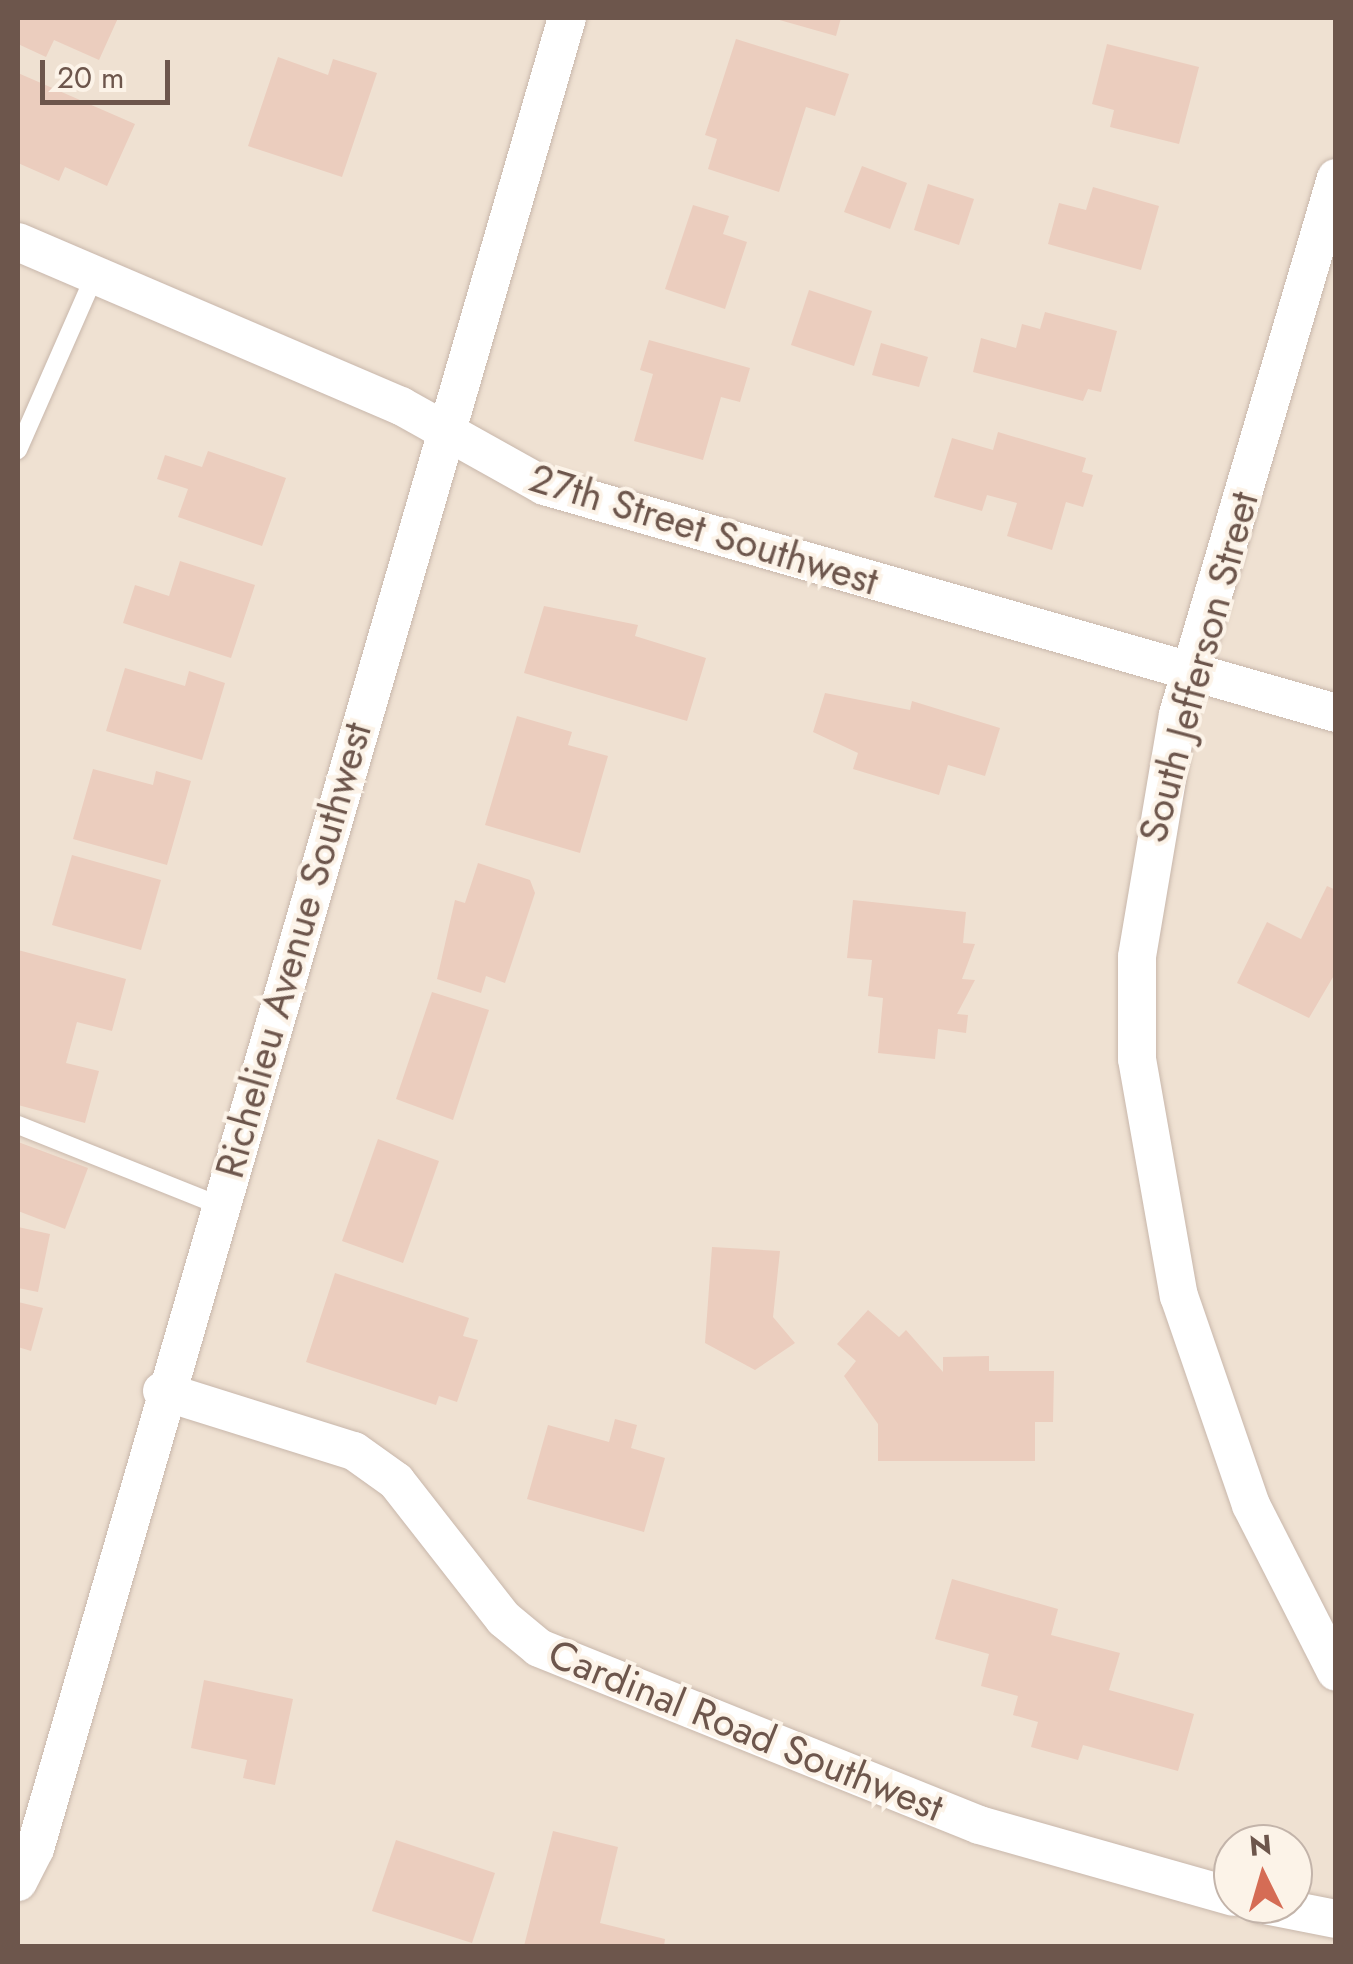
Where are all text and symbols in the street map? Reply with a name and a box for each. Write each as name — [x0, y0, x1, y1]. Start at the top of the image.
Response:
scale bar — [45, 40, 175, 102]
text: 20 m — [57, 56, 124, 99]
street label: 27th Street Southwest — [524, 453, 884, 605]
street label: South Jefferson Street — [1128, 486, 1268, 848]
street label: Richelieu Avenue Southwest — [205, 717, 381, 1183]
street label: Cardinal Road Southwest — [542, 1629, 950, 1831]
north arrow — [1213, 1824, 1313, 1924]
text: N — [1248, 1824, 1273, 1867]

